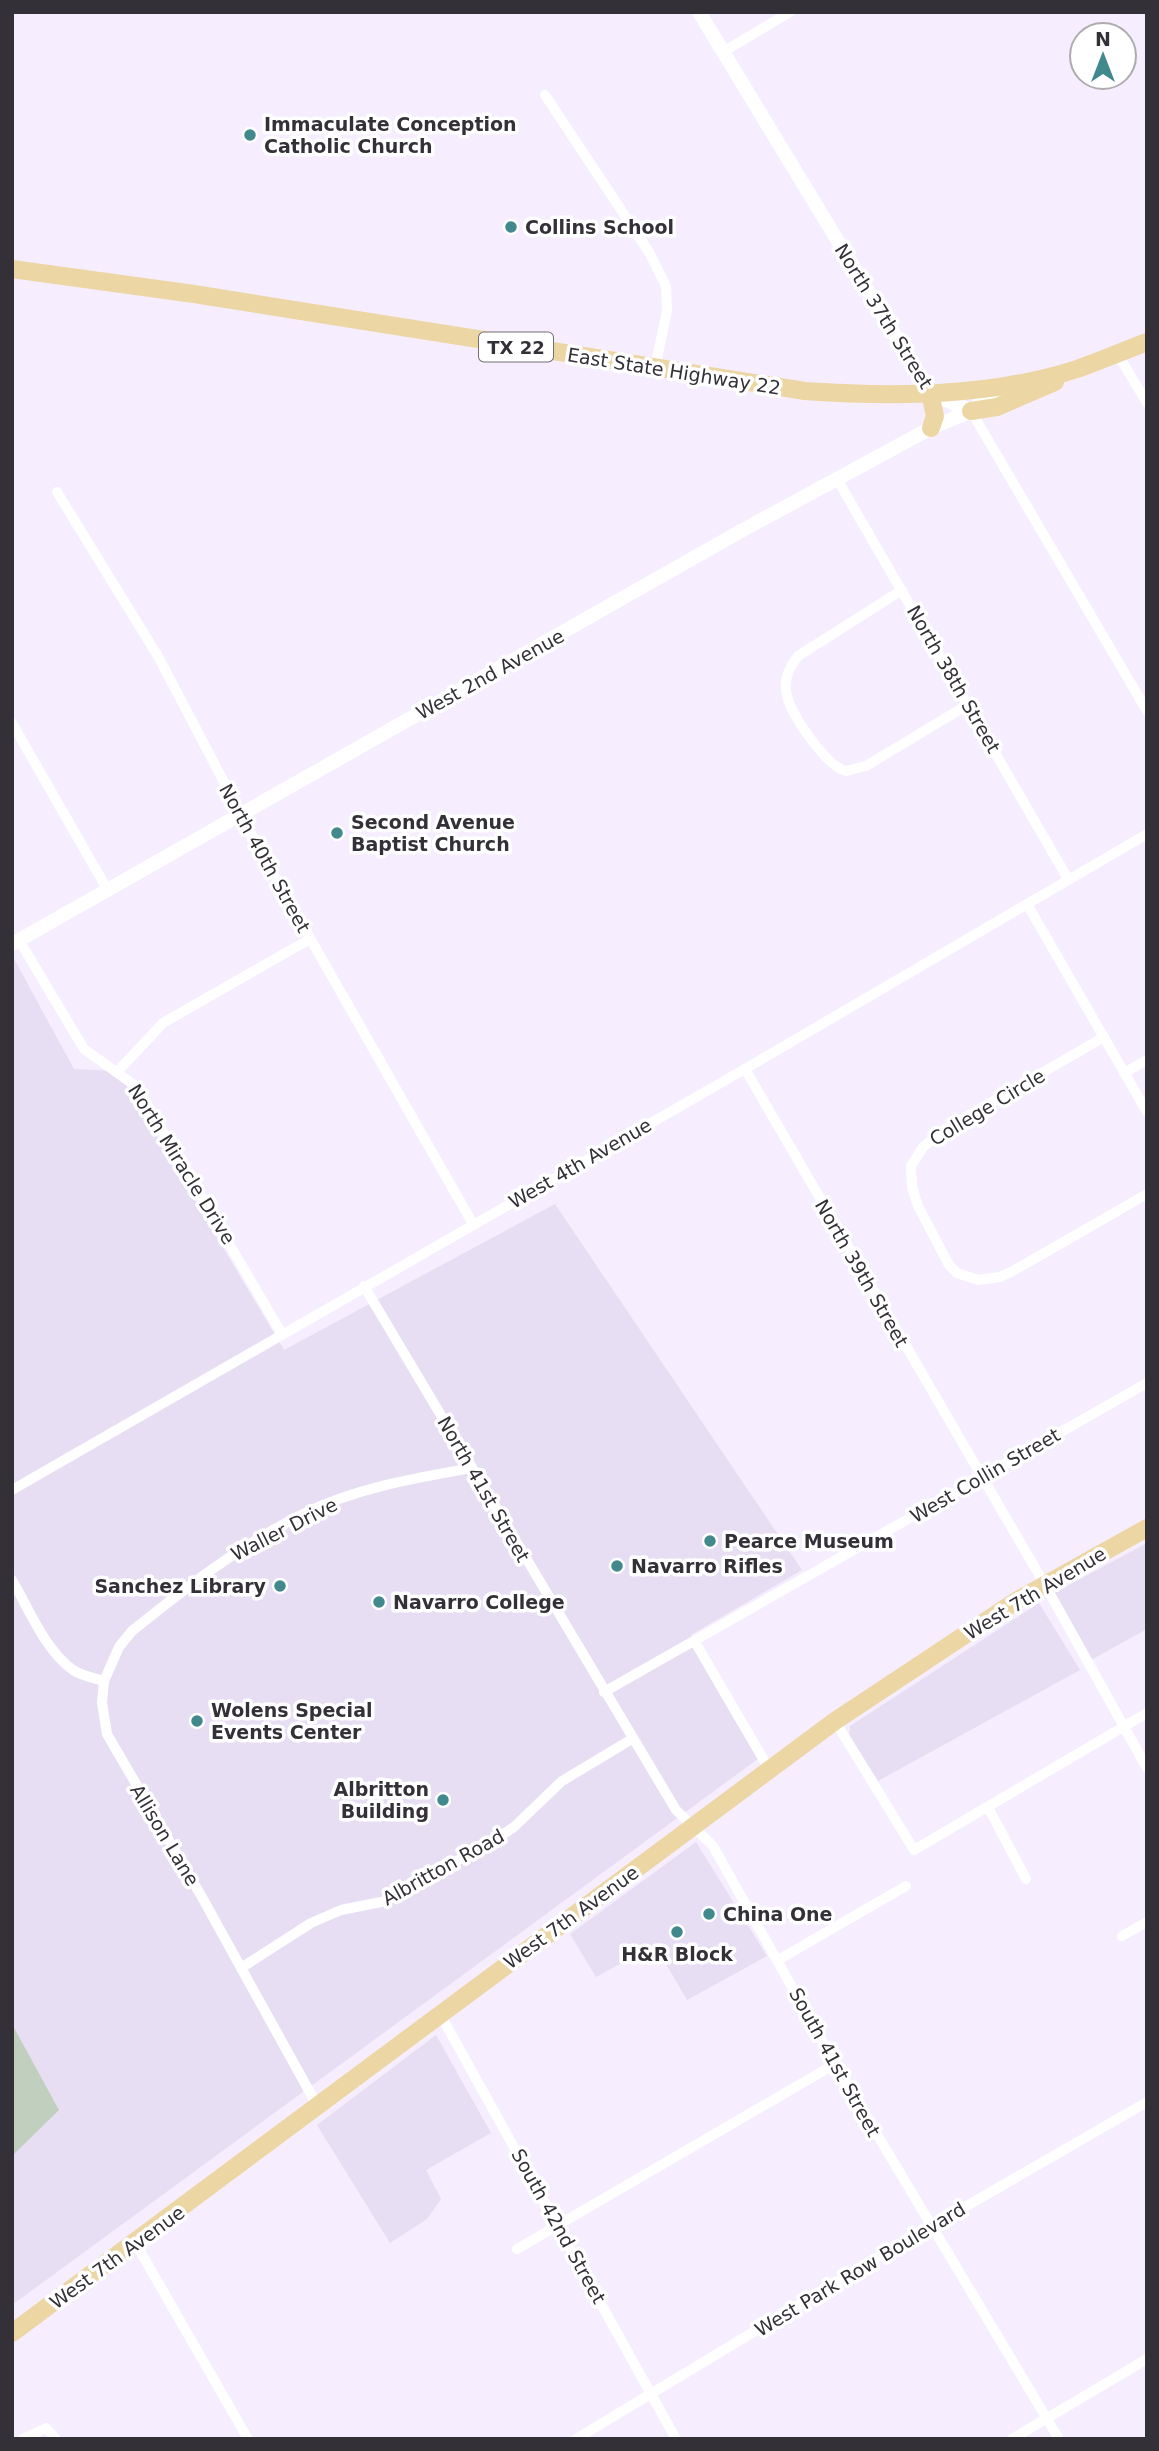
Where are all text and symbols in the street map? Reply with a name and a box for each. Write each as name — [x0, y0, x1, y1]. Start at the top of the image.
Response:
north arrow — [1068, 21, 1138, 91]
text: N — [1095, 28, 1111, 50]
place label: Immaculate Conception Catholic Church — [264, 113, 517, 157]
marker: Immaculate Conception Catholic Church — [242, 127, 258, 143]
place label: Collins School — [525, 216, 674, 238]
marker: Collins School — [503, 219, 519, 235]
street label: North 37th Street — [831, 240, 937, 392]
road number: TX 22 — [479, 332, 553, 362]
street label: East State Highway 22 — [566, 343, 782, 399]
street label: North 38th Street — [903, 601, 1005, 757]
street label: West 2nd Avenue — [412, 624, 568, 724]
street label: North 40th Street — [215, 780, 315, 936]
place label: Second Avenue Baptist Church — [351, 811, 515, 855]
marker: Second Avenue Baptist Church — [329, 825, 345, 841]
street label: College Circle — [925, 1064, 1049, 1150]
street label: North Miracle Drive — [124, 1080, 240, 1248]
street label: West 4th Avenue — [505, 1113, 655, 1213]
street label: North 39th Street — [811, 1195, 913, 1351]
street label: North 41st Street — [433, 1412, 535, 1566]
street label: West Collin Street — [906, 1423, 1064, 1527]
street label: Waller Drive — [227, 1493, 341, 1565]
place label: Pearce Museum — [724, 1530, 894, 1552]
marker: Pearce Museum — [702, 1533, 718, 1549]
street label: West 7th Avenue — [960, 1542, 1110, 1644]
place label: Navarro Rifles — [631, 1555, 783, 1577]
marker: Navarro Rifles — [609, 1558, 625, 1574]
place label: Sanchez Library — [94, 1575, 267, 1597]
marker: Sanchez Library — [272, 1578, 288, 1594]
place label: Navarro College — [393, 1591, 565, 1613]
marker: Navarro College — [371, 1594, 387, 1610]
place label: Wolens Special Events Center — [211, 1699, 372, 1743]
marker: Wolens Special Events Center — [189, 1713, 205, 1729]
place label: Albritton Building — [334, 1778, 429, 1822]
street label: Allison Lane — [126, 1780, 204, 1890]
marker: Albritton Building — [435, 1792, 451, 1808]
street label: Albritton Road — [378, 1824, 508, 1910]
street label: West 7th Avenue — [499, 1861, 643, 1973]
place label: China One — [723, 1903, 833, 1925]
marker: China One — [701, 1906, 717, 1922]
marker: H&R Block — [669, 1924, 685, 1940]
place label: H&R Block — [621, 1943, 733, 1965]
street label: South 41st Street — [785, 1984, 885, 2140]
street label: South 42nd Street — [507, 2145, 611, 2307]
street label: West Park Row Boulevard — [751, 2197, 969, 2341]
street label: West 7th Avenue — [45, 2201, 189, 2313]

